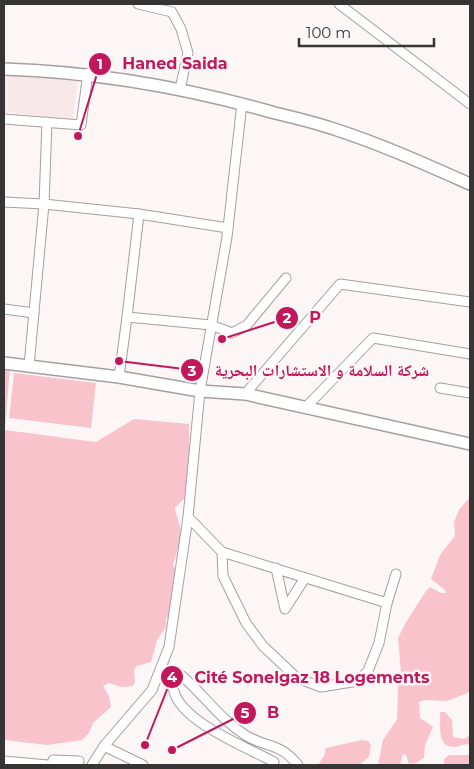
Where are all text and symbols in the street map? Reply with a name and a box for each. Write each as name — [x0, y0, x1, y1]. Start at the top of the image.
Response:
scale bar — [299, 15, 434, 47]
text: 100 m — [306, 23, 351, 42]
callout: Haned Saida — [88, 48, 238, 79]
text: 1 — [97, 54, 103, 73]
text: Haned Saida — [122, 54, 228, 73]
callout: P — [274, 302, 331, 333]
text: 2 — [283, 308, 292, 327]
text: P — [309, 308, 321, 327]
callout: شركة السلامة و الاستشارات البحرية — [180, 355, 439, 386]
text: 3 — [187, 361, 197, 380]
text: شركة السلامة و الاستشارات البحرية — [215, 361, 429, 380]
callout: Cité Sonelgaz 18 Logements — [159, 662, 439, 693]
text: 4 — [167, 667, 178, 686]
text: Cité Sonelgaz 18 Logements — [195, 668, 430, 687]
callout: B — [232, 697, 289, 728]
text: 5 — [241, 703, 250, 722]
text: B — [267, 703, 279, 722]

